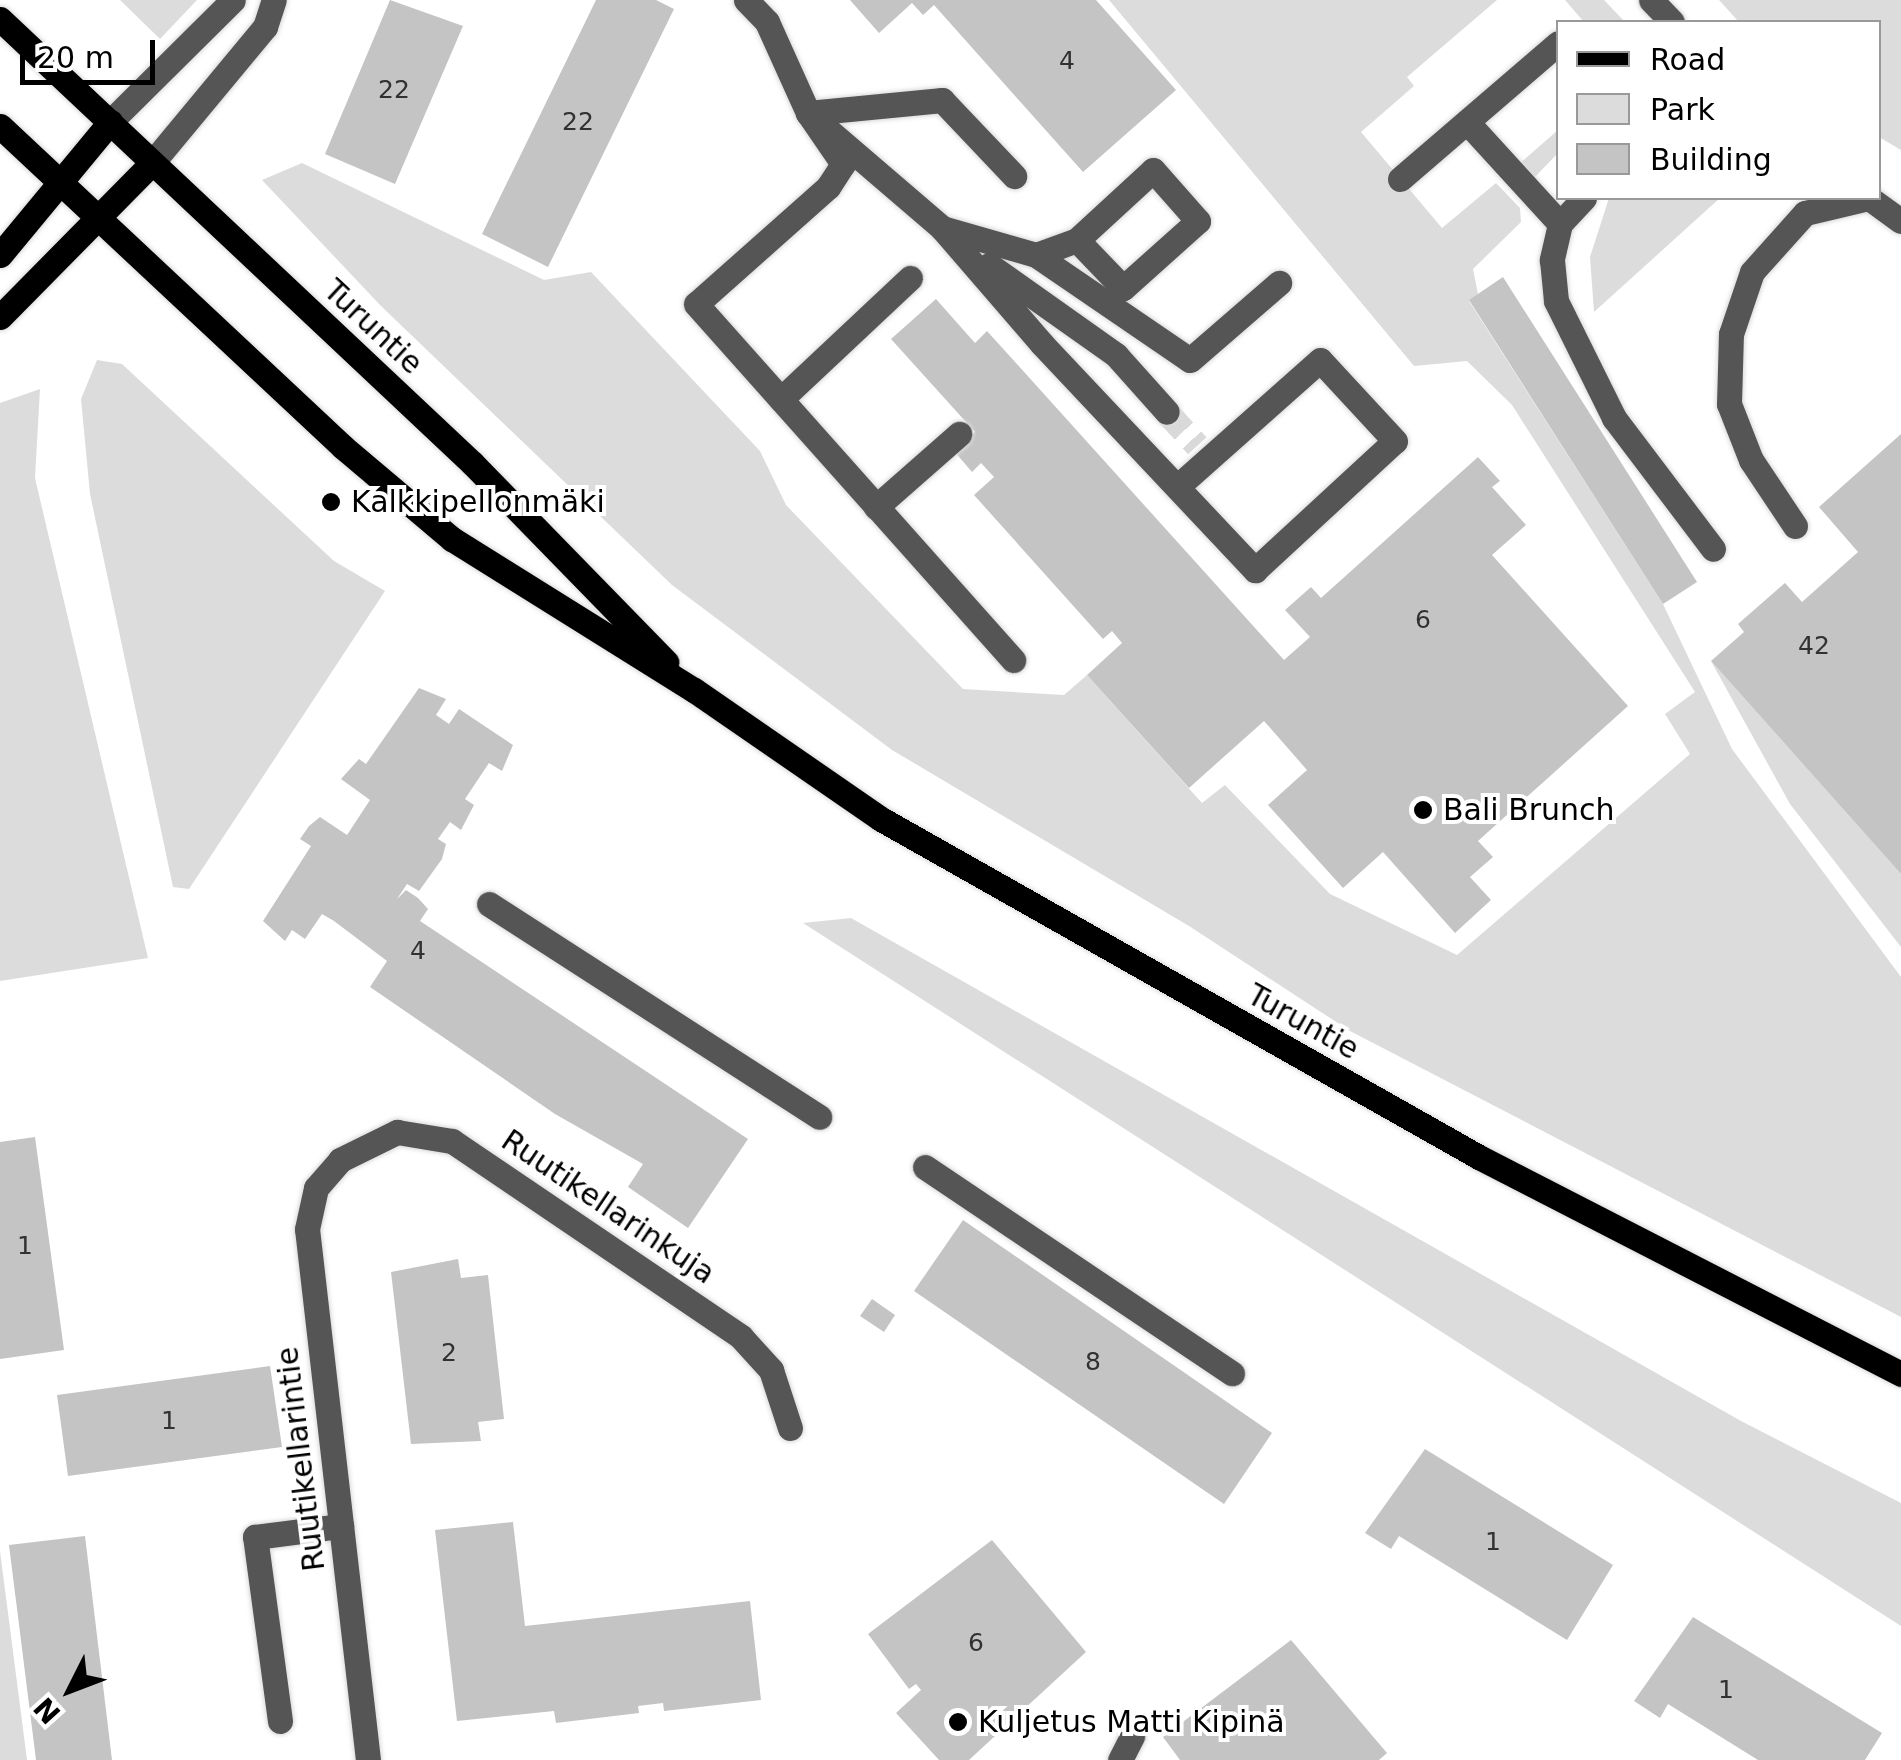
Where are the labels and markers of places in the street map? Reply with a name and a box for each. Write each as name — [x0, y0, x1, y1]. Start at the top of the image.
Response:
place label: Kalkkipellonmäki — [351, 484, 605, 520]
marker: Kalkkipellonmäki — [320, 491, 342, 513]
place label: Bali Brunch — [1443, 792, 1615, 828]
marker: Bali Brunch — [1412, 799, 1434, 821]
place label: Kuljetus Matti Kipinä — [978, 1704, 1285, 1740]
marker: Kuljetus Matti Kipinä — [947, 1711, 969, 1733]

